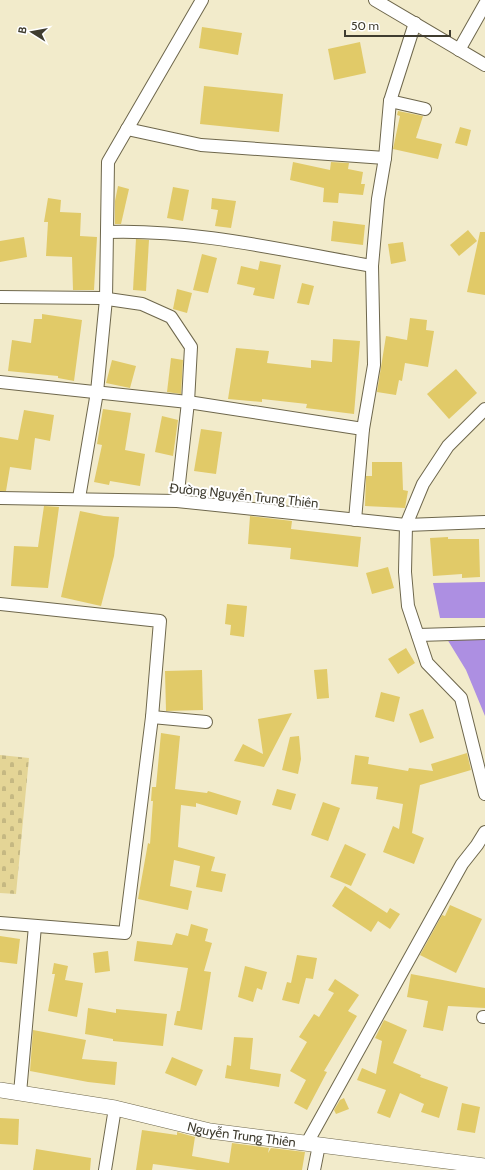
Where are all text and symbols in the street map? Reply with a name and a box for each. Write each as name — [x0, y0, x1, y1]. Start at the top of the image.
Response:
north arrow — [12, 12, 52, 52]
scale bar — [345, 12, 450, 38]
text: 50 m — [351, 18, 379, 33]
text: B — [15, 25, 30, 35]
street label: Đường Nguyễn Trung Thiên — [169, 479, 319, 511]
street label: Nguyễn Trung Thiên — [186, 1118, 297, 1150]

